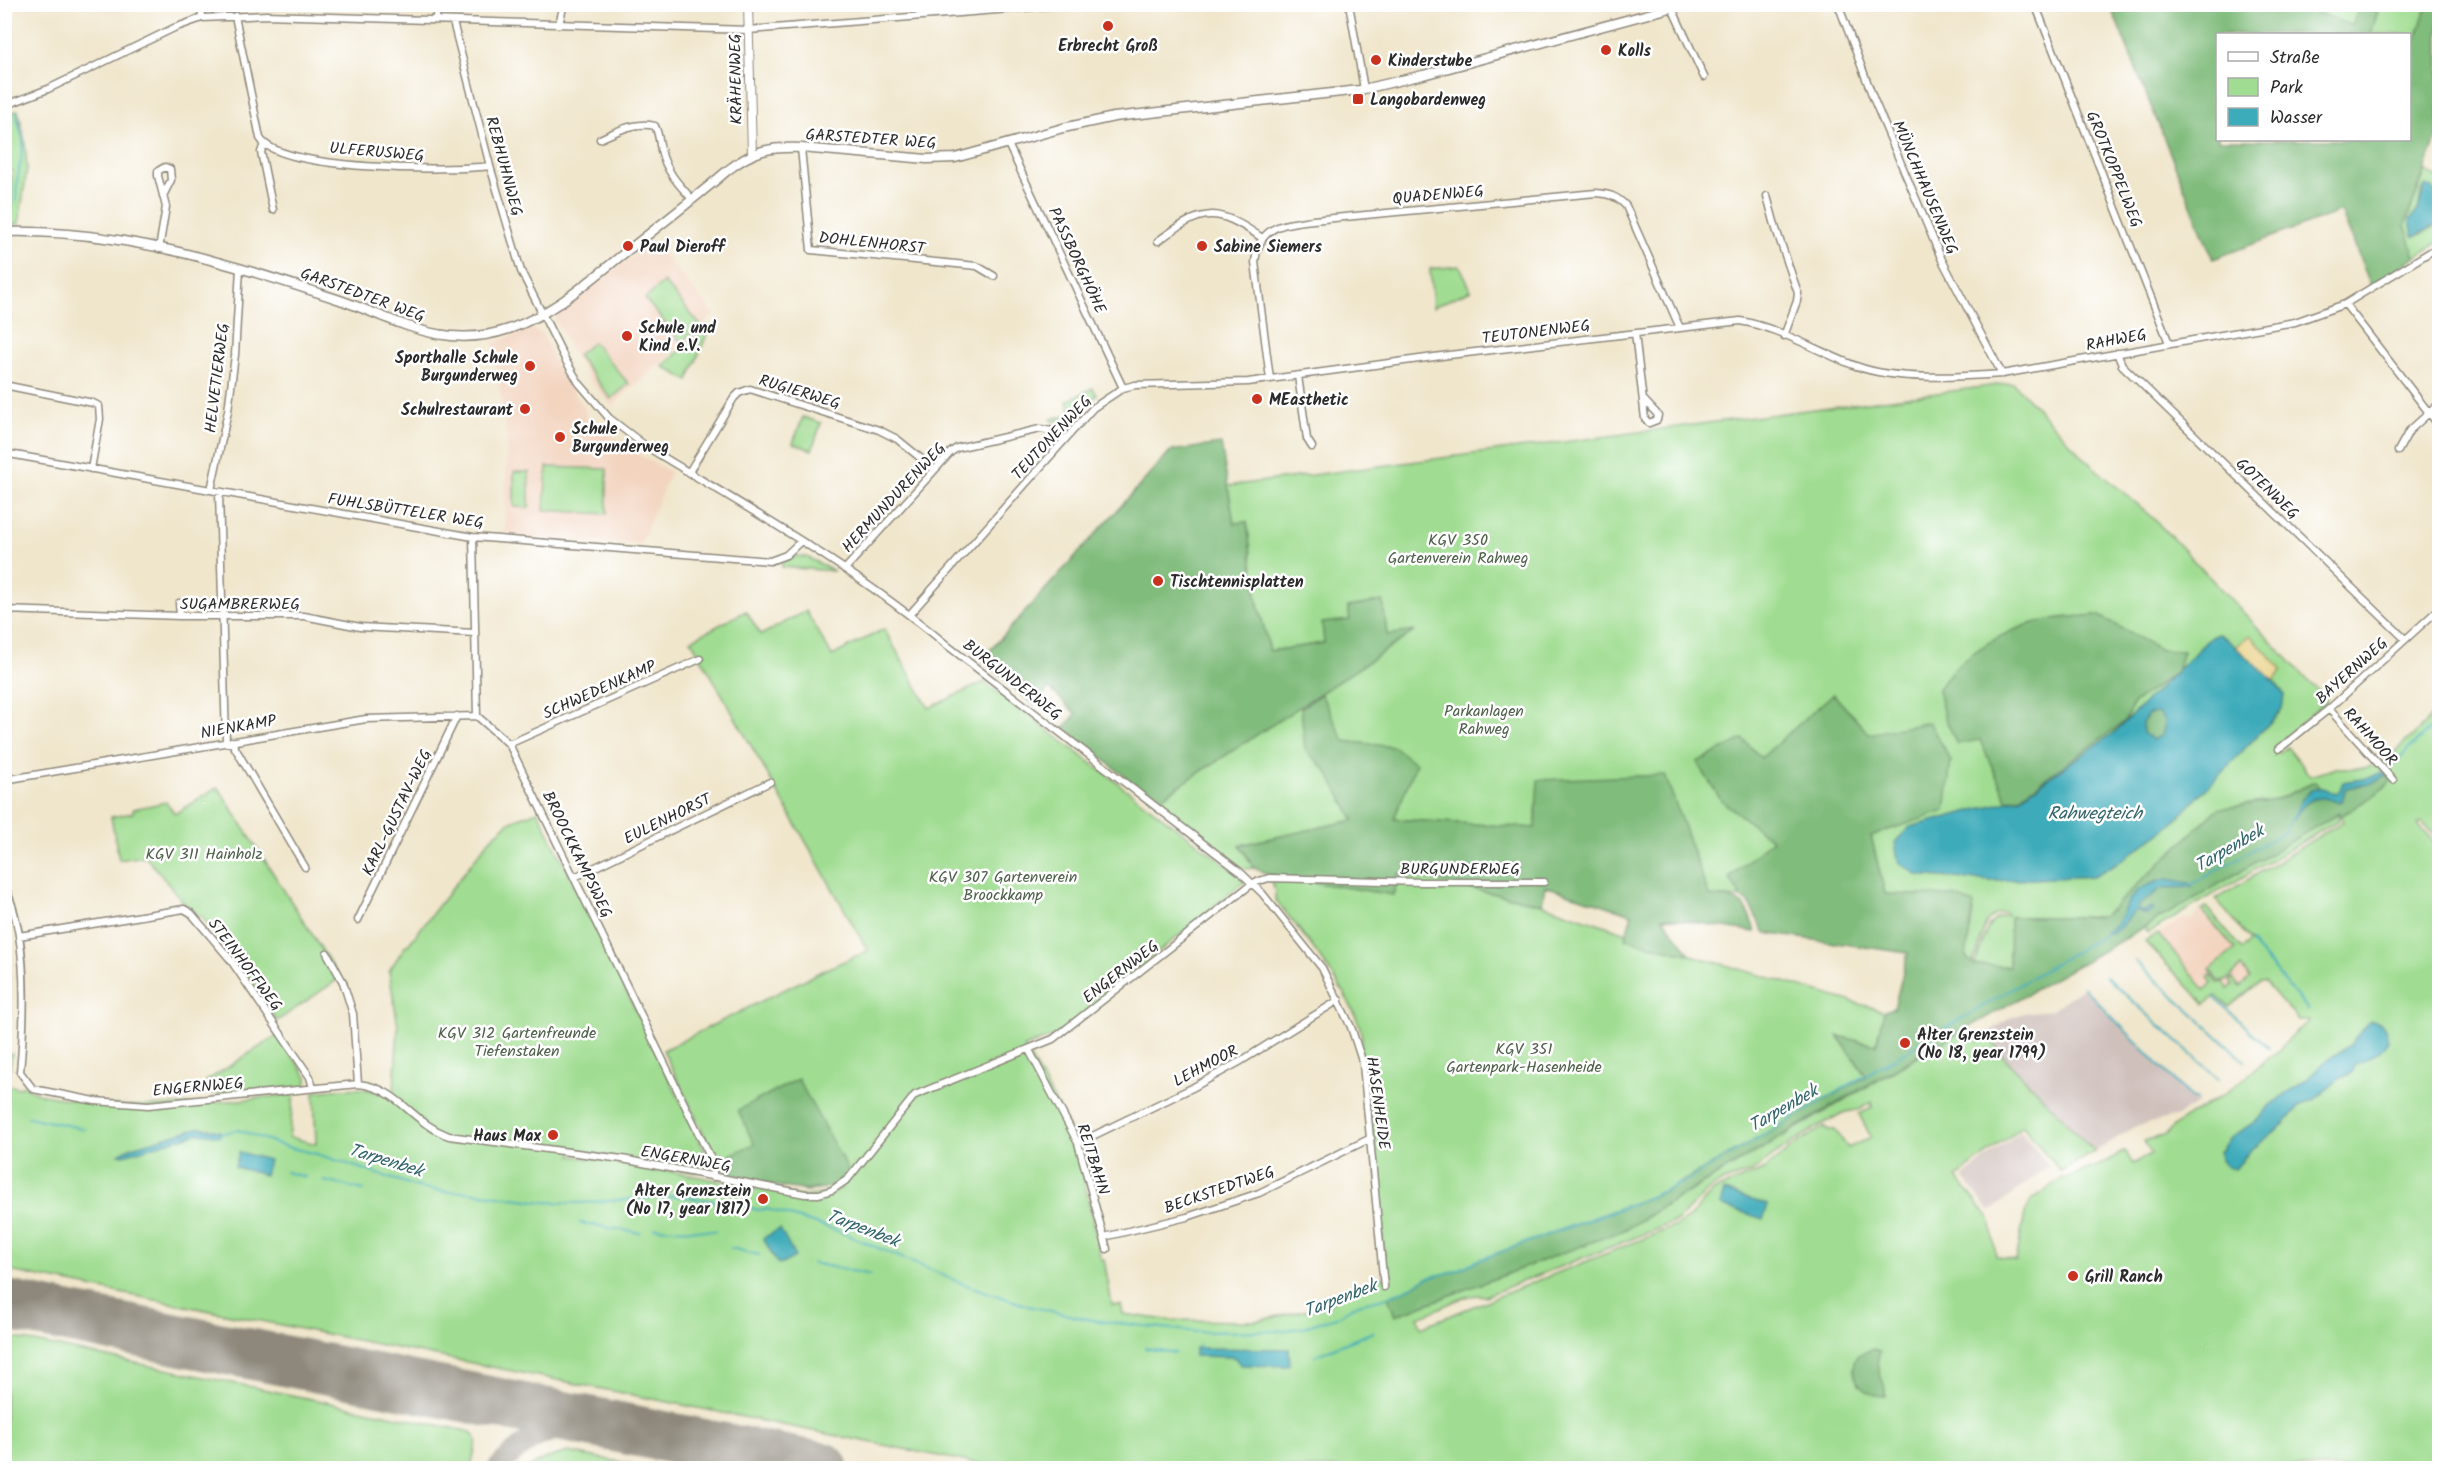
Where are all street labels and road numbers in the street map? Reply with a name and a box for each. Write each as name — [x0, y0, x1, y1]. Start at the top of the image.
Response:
street label: KRÄHENWEG — [723, 33, 750, 125]
street label: GROTKOPPELWEG — [2079, 107, 2148, 232]
street label: REBHUHNWEG — [478, 114, 529, 219]
street label: MÜNCHHAUSENWEG — [1885, 117, 1964, 259]
street label: GARSTEDTER WEG — [805, 122, 937, 157]
street label: ULFERUSWEG — [328, 136, 425, 169]
street label: QUADENWEG — [1391, 179, 1485, 212]
street label: PASSBORGHÖHE — [1041, 203, 1113, 319]
street label: DOHLENHORST — [817, 225, 928, 262]
street label: GARSTEDTER WEG — [297, 261, 428, 330]
street label: TEUTONENWEG — [1481, 313, 1592, 352]
street label: HELVETIERWEG — [198, 322, 237, 435]
street label: RAHWEG — [2084, 322, 2149, 359]
street label: RUGIERWEG — [756, 368, 843, 417]
street label: TEUTONENWEG — [1006, 390, 1098, 486]
street label: HERMUNDURENWEG — [836, 437, 952, 559]
street label: GOTENWEG — [2230, 452, 2304, 526]
street label: FUHLSBÜTTELER WEG — [326, 487, 486, 536]
street label: SUGAMBRERWEG — [180, 592, 300, 617]
street label: BAYERNWEG — [2310, 632, 2394, 711]
street label: BURGUNDERWEG — [957, 633, 1067, 727]
street label: SCHWEDENKAMP — [539, 654, 661, 727]
street label: RAHMOOR — [2337, 702, 2403, 772]
street label: NIENKAMP — [198, 708, 278, 746]
street label: KARL-GUSTAV-WEG — [356, 745, 439, 880]
street label: BROOCKKAMPSWEG — [535, 787, 618, 923]
street label: EULENHORST — [620, 787, 717, 851]
street label: BURGUNDERWEG — [1400, 857, 1520, 882]
street label: STEINHOFFWEG — [201, 913, 288, 1017]
street label: ENGERNWEG — [1077, 934, 1165, 1010]
street label: LEHMOOR — [1169, 1039, 1243, 1094]
street label: HASENHEIDE — [1359, 1055, 1397, 1152]
street label: ENGERNWEG — [152, 1071, 245, 1104]
street label: REITBAHN — [1069, 1121, 1116, 1199]
street label: ENGERNWEG — [639, 1139, 733, 1180]
street label: BECKSTEDTWEG — [1161, 1160, 1278, 1221]

